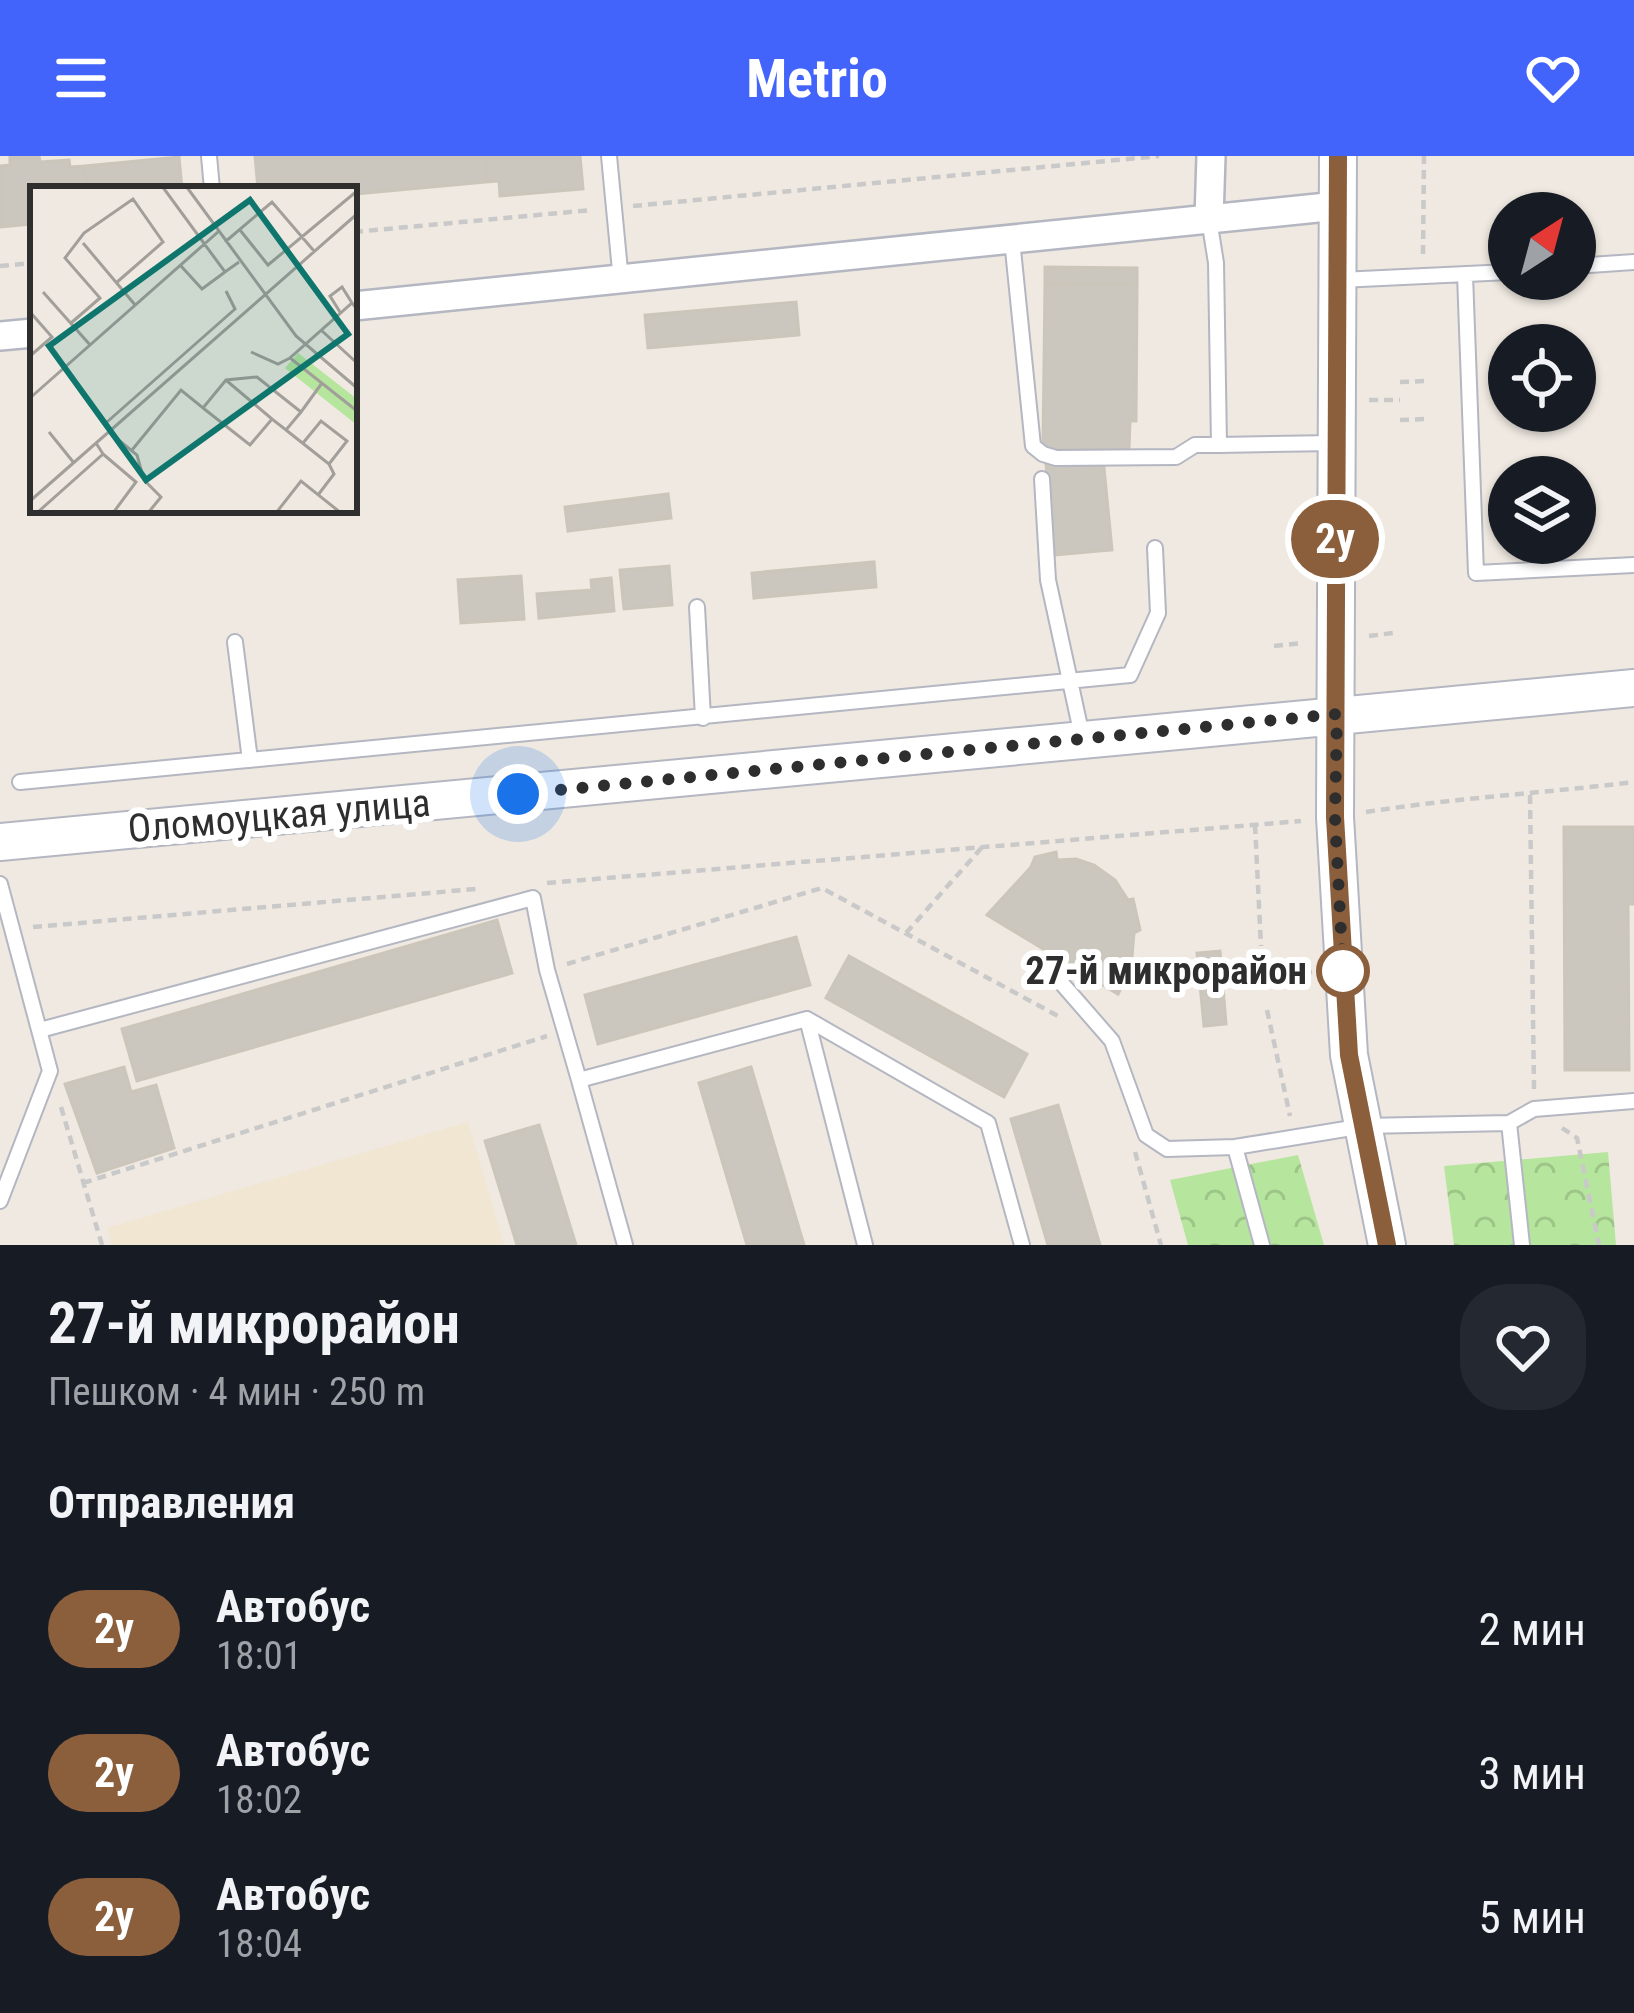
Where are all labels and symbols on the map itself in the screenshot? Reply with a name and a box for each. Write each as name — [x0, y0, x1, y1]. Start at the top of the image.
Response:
inset map — [30, 186, 357, 513]
north arrow — [1488, 192, 1596, 300]
line badge: 2у — [1281, 500, 1389, 578]
your location — [488, 764, 548, 824]
street label: Оломоуцкая улица — [126, 780, 432, 852]
marker: 27-й микрорайон — [1318, 946, 1368, 996]
place label: 27-й микрорайон — [1025, 948, 1307, 994]

